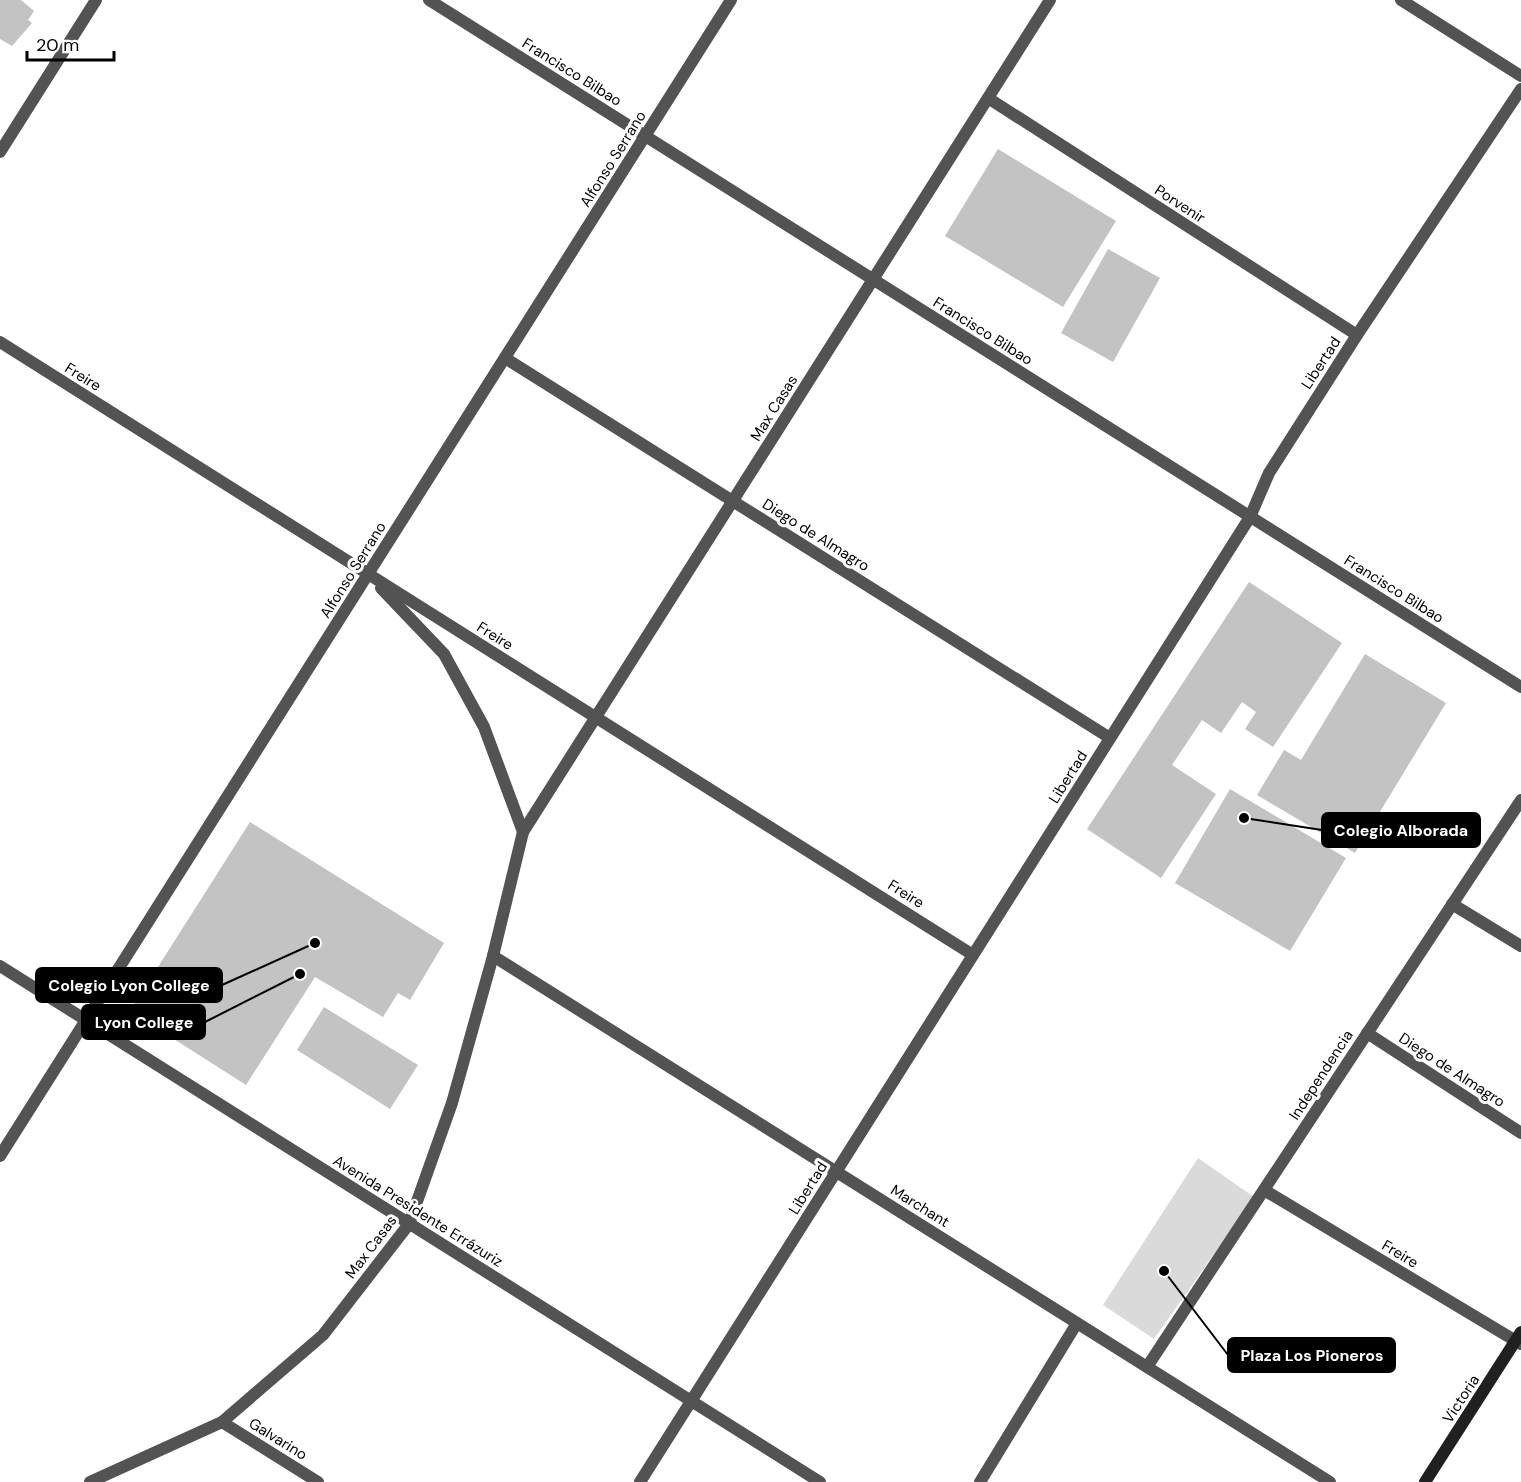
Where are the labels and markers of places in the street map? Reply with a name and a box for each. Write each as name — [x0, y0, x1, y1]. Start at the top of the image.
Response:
callout: Colegio Alborada — [1322, 813, 1480, 847]
callout: Colegio Lyon College — [36, 968, 222, 1002]
callout: Lyon College — [82, 1005, 205, 1039]
callout: Plaza Los Pioneros — [1228, 1338, 1395, 1372]

